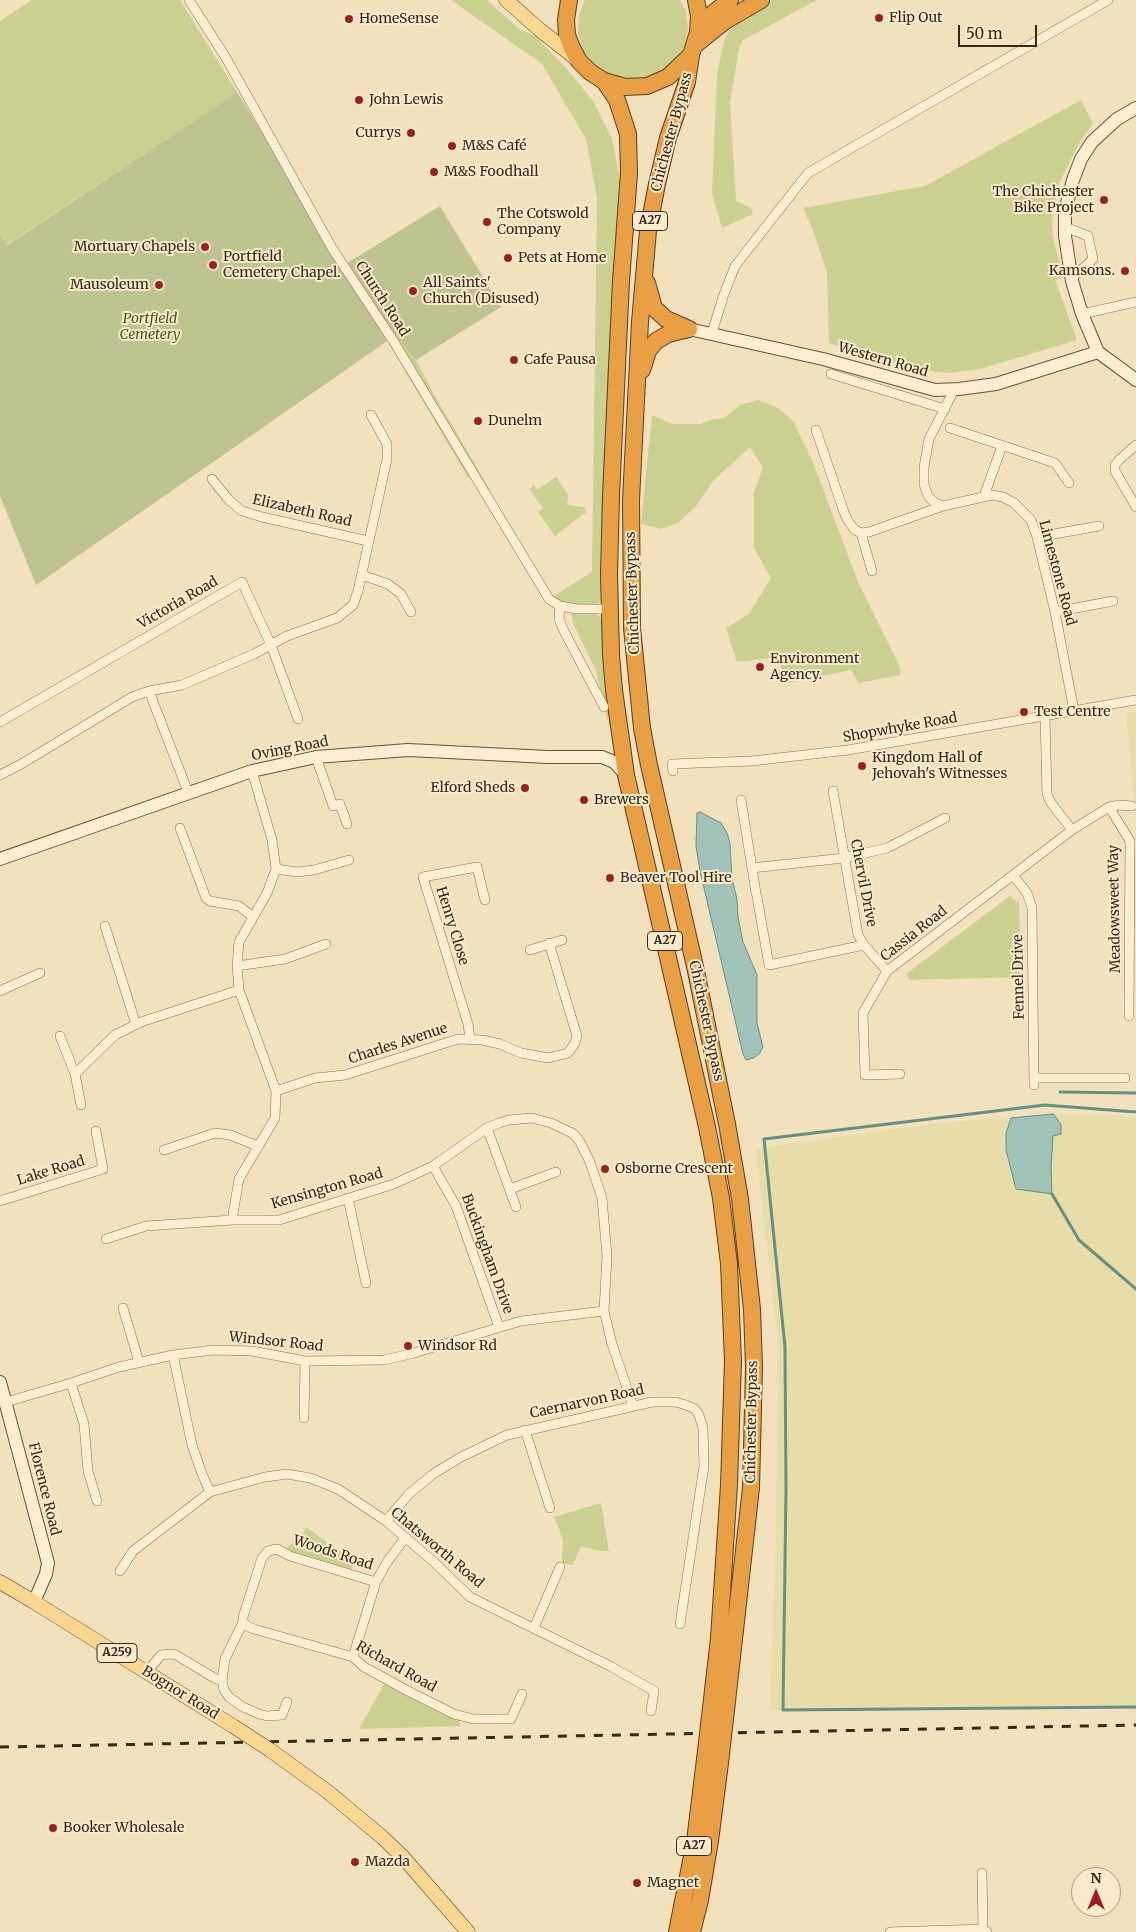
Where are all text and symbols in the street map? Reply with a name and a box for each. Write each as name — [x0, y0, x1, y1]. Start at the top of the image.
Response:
place label: Flip Out — [889, 10, 943, 26]
place label: HomeSense — [359, 11, 438, 27]
marker: Flip Out — [873, 12, 885, 24]
marker: HomeSense — [343, 13, 355, 25]
scale bar — [961, 15, 1040, 47]
text: 50 m — [966, 24, 1003, 43]
street label: Chichester Bypass — [648, 70, 696, 194]
place label: John Lewis — [369, 92, 443, 108]
marker: John Lewis — [353, 94, 365, 106]
place label: Currys — [356, 125, 401, 141]
marker: Currys — [405, 127, 417, 139]
place label: M&S Café — [462, 138, 527, 154]
marker: M&S Café — [446, 140, 458, 152]
place label: M&S Foodhall — [444, 164, 538, 180]
marker: M&S Foodhall — [428, 166, 440, 178]
place label: The Chichester Bike Project — [992, 184, 1094, 216]
marker: The Chichester Bike Project — [1098, 194, 1110, 206]
place label: The Cotswold Company — [497, 206, 589, 238]
road number: A27 — [632, 212, 668, 230]
marker: The Cotswold Company — [481, 216, 493, 228]
place label: Mortuary Chapels — [74, 239, 195, 255]
marker: Mortuary Chapels — [199, 241, 211, 253]
place label: Portfield Cemetery Chapel. — [223, 249, 341, 282]
place label: Pets at Home — [518, 250, 606, 266]
marker: Pets at Home — [502, 252, 514, 264]
street label: Church Road — [352, 258, 412, 340]
marker: Portfield Cemetery Chapel. — [207, 259, 219, 271]
place label: Kamsons. — [1049, 263, 1115, 279]
marker: Kamsons. — [1119, 265, 1131, 277]
place label: All Saints' Church (Disused) — [423, 275, 539, 308]
place label: Mausoleum — [70, 277, 149, 293]
marker: Mausoleum — [153, 279, 165, 291]
marker: All Saints' Church (Disused) — [407, 285, 419, 297]
park label: Portfield Cemetery — [119, 311, 181, 344]
street label: Western Road — [836, 339, 930, 381]
place label: Cafe Pausa — [524, 352, 596, 368]
marker: Cafe Pausa — [508, 354, 520, 366]
place label: Dunelm — [488, 413, 542, 429]
marker: Dunelm — [472, 415, 484, 427]
street label: Elizabeth Road — [251, 491, 353, 531]
street label: Limestone Road — [1035, 518, 1079, 628]
street label: Chichester Bypass — [622, 531, 644, 655]
street label: Victoria Road — [135, 573, 221, 633]
place label: Environment Agency. — [770, 651, 859, 684]
marker: Environment Agency. — [754, 661, 766, 673]
place label: Test Centre — [1034, 704, 1110, 720]
marker: Test Centre — [1018, 706, 1030, 718]
street label: Shopwhyke Road — [842, 710, 958, 746]
street label: Oving Road — [250, 733, 330, 765]
place label: Kingdom Hall of Jehovah's Witnesses — [872, 750, 1007, 782]
marker: Kingdom Hall of Jehovah's Witnesses — [856, 760, 868, 772]
place label: Elford Sheds — [430, 780, 515, 796]
marker: Elford Sheds — [519, 782, 531, 794]
place label: Brewers — [594, 792, 649, 808]
marker: Brewers — [578, 794, 590, 806]
street label: Chervil Drive — [846, 838, 880, 928]
street label: Meadowsweet Way — [1105, 845, 1125, 973]
place label: Beaver Tool Hire — [620, 870, 732, 886]
marker: Beaver Tool Hire — [604, 872, 616, 884]
street label: Henry Close — [432, 885, 472, 967]
street label: Cassia Road — [877, 903, 951, 965]
road number: A27 — [648, 931, 682, 950]
street label: Fennel Drive — [1010, 934, 1028, 1020]
street label: Chichester Bypass — [685, 959, 727, 1083]
street label: Charles Avenue — [346, 1020, 450, 1068]
street label: Lake Road — [15, 1153, 87, 1189]
place label: Osborne Crescent — [615, 1161, 733, 1177]
marker: Osborne Crescent — [599, 1163, 611, 1175]
street label: Kensington Road — [269, 1165, 385, 1213]
street label: Buckingham Drive — [458, 1192, 516, 1316]
street label: Windsor Road — [228, 1329, 324, 1355]
place label: Windsor Rd — [418, 1338, 497, 1354]
marker: Windsor Rd — [402, 1340, 414, 1352]
street label: Chichester Bypass — [743, 1360, 761, 1484]
street label: Caernarvon Road — [528, 1382, 646, 1422]
street label: Florence Road — [24, 1441, 64, 1537]
street label: Chatsworth Road — [387, 1504, 487, 1592]
street label: Woods Road — [291, 1532, 375, 1574]
street label: Richard Road — [353, 1638, 439, 1696]
road number: A259 — [97, 1644, 137, 1662]
street label: Bognor Road — [138, 1663, 222, 1723]
place label: Booker Wholesale — [63, 1820, 184, 1836]
marker: Booker Wholesale — [47, 1822, 59, 1834]
road number: A27 — [676, 1836, 712, 1855]
place label: Mazda — [365, 1854, 410, 1870]
marker: Mazda — [349, 1856, 361, 1868]
north arrow — [1071, 1867, 1121, 1917]
text: N — [1090, 1869, 1102, 1887]
place label: Magnet — [647, 1875, 699, 1891]
marker: Magnet — [631, 1877, 643, 1889]

